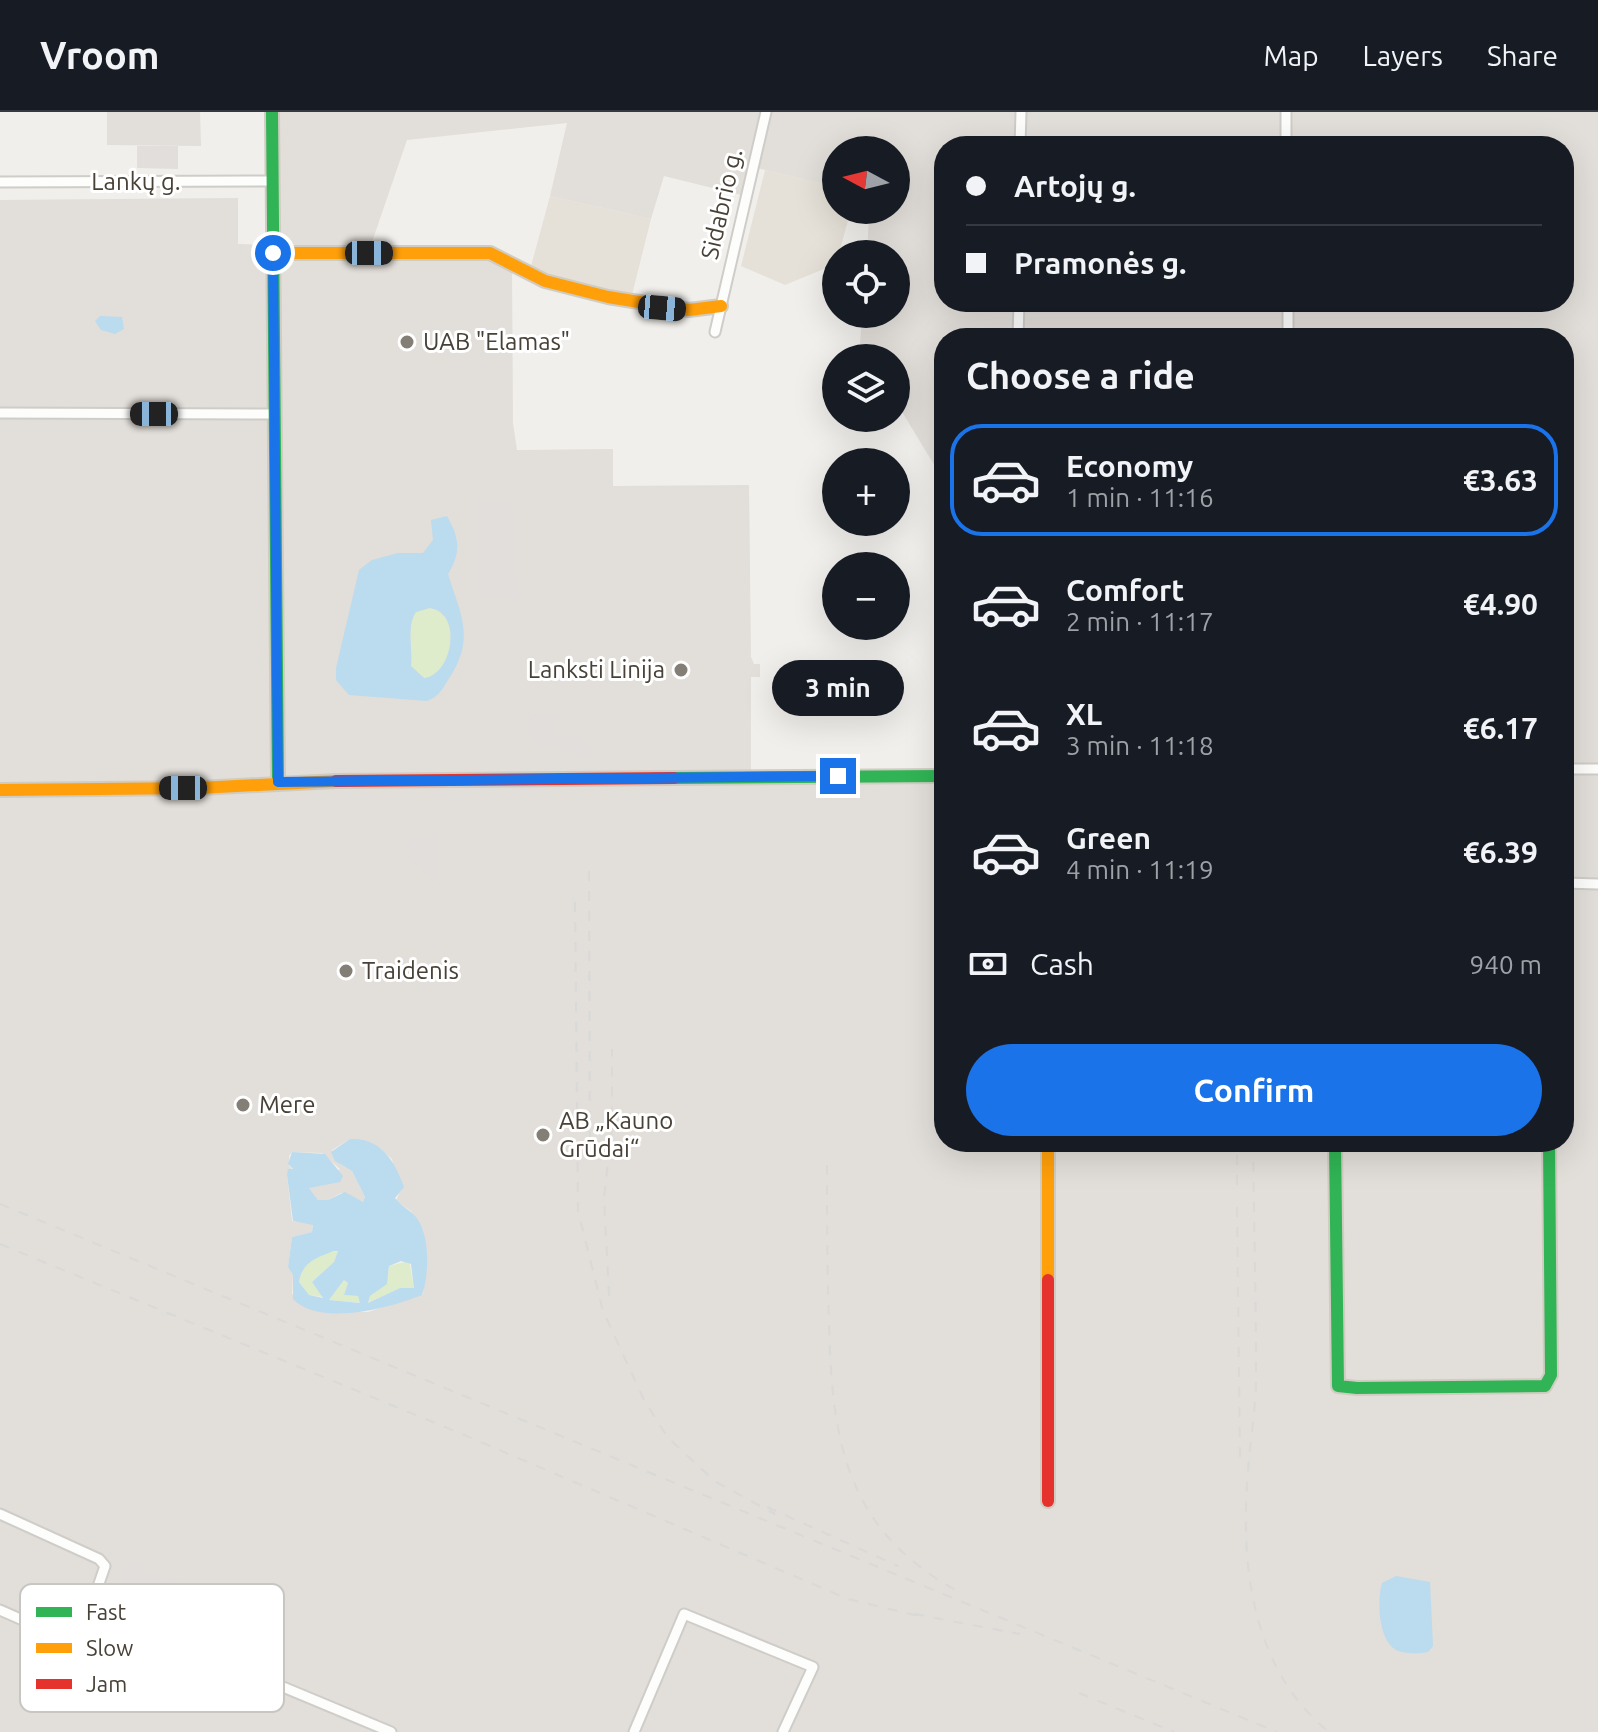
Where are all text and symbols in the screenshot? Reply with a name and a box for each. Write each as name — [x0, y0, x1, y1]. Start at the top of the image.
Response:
text: Vroom — [40, 34, 160, 76]
text: Map — [1263, 40, 1319, 71]
text: Layers — [1363, 40, 1443, 71]
text: Share — [1487, 40, 1558, 71]
north arrow — [822, 136, 910, 224]
map controls — [822, 136, 910, 640]
street label: Sidabrio g. — [696, 146, 747, 262]
street label: Lankų g. — [91, 168, 181, 195]
text: Artojų g. — [1014, 169, 1136, 203]
route start — [255, 235, 291, 271]
button: locate — [822, 240, 910, 328]
car — [345, 241, 393, 265]
text: Pramonės g. — [1014, 246, 1186, 280]
car — [637, 294, 687, 322]
place label: UAB "Elamas" — [423, 328, 570, 355]
marker: UAB "Elamas" — [398, 333, 416, 351]
button: layers — [822, 344, 910, 432]
text: Choose a ride — [966, 355, 1195, 396]
car — [130, 402, 178, 426]
icon: car — [970, 444, 1042, 516]
button: + — [822, 448, 910, 536]
text: Economy — [1066, 449, 1193, 483]
text: €3.63 — [1463, 463, 1538, 497]
text: 1 min · 11:16 — [1066, 483, 1214, 512]
button: − — [822, 552, 910, 640]
icon: car — [970, 568, 1042, 640]
text: Comfort — [1066, 573, 1184, 607]
text: €4.90 — [1463, 587, 1538, 621]
text: 2 min · 11:17 — [1066, 607, 1214, 636]
place label: Lanksti Linija — [528, 656, 665, 683]
callout: 3 min — [772, 660, 904, 716]
marker: Lanksti Linija — [672, 661, 690, 679]
text: 3 min — [805, 673, 871, 702]
icon: car — [970, 692, 1042, 764]
text: XL — [1066, 697, 1102, 731]
text: €6.17 — [1463, 711, 1538, 745]
text: 3 min · 11:18 — [1066, 731, 1214, 760]
route end — [820, 758, 856, 794]
car — [159, 776, 207, 800]
icon: car — [970, 816, 1042, 888]
text: Green — [1066, 821, 1151, 855]
text: €6.39 — [1463, 835, 1538, 869]
text: 4 min · 11:19 — [1066, 855, 1214, 884]
icon: cash — [966, 942, 1010, 986]
text: Cash — [1030, 947, 1094, 981]
text: 940 m — [1470, 950, 1542, 979]
place label: Traidenis — [362, 957, 459, 984]
marker: Traidenis — [337, 962, 355, 980]
button: Confirm — [966, 1044, 1542, 1136]
place label: Mere — [259, 1091, 315, 1118]
marker: Mere — [234, 1096, 252, 1114]
place label: AB „Kauno Grūdai“ — [559, 1107, 673, 1162]
marker: AB „Kauno Grūdai“ — [534, 1126, 552, 1144]
legend — [20, 1584, 284, 1712]
text: Fast — [86, 1599, 127, 1624]
text: Slow — [86, 1635, 133, 1660]
text: Jam — [86, 1671, 127, 1696]

